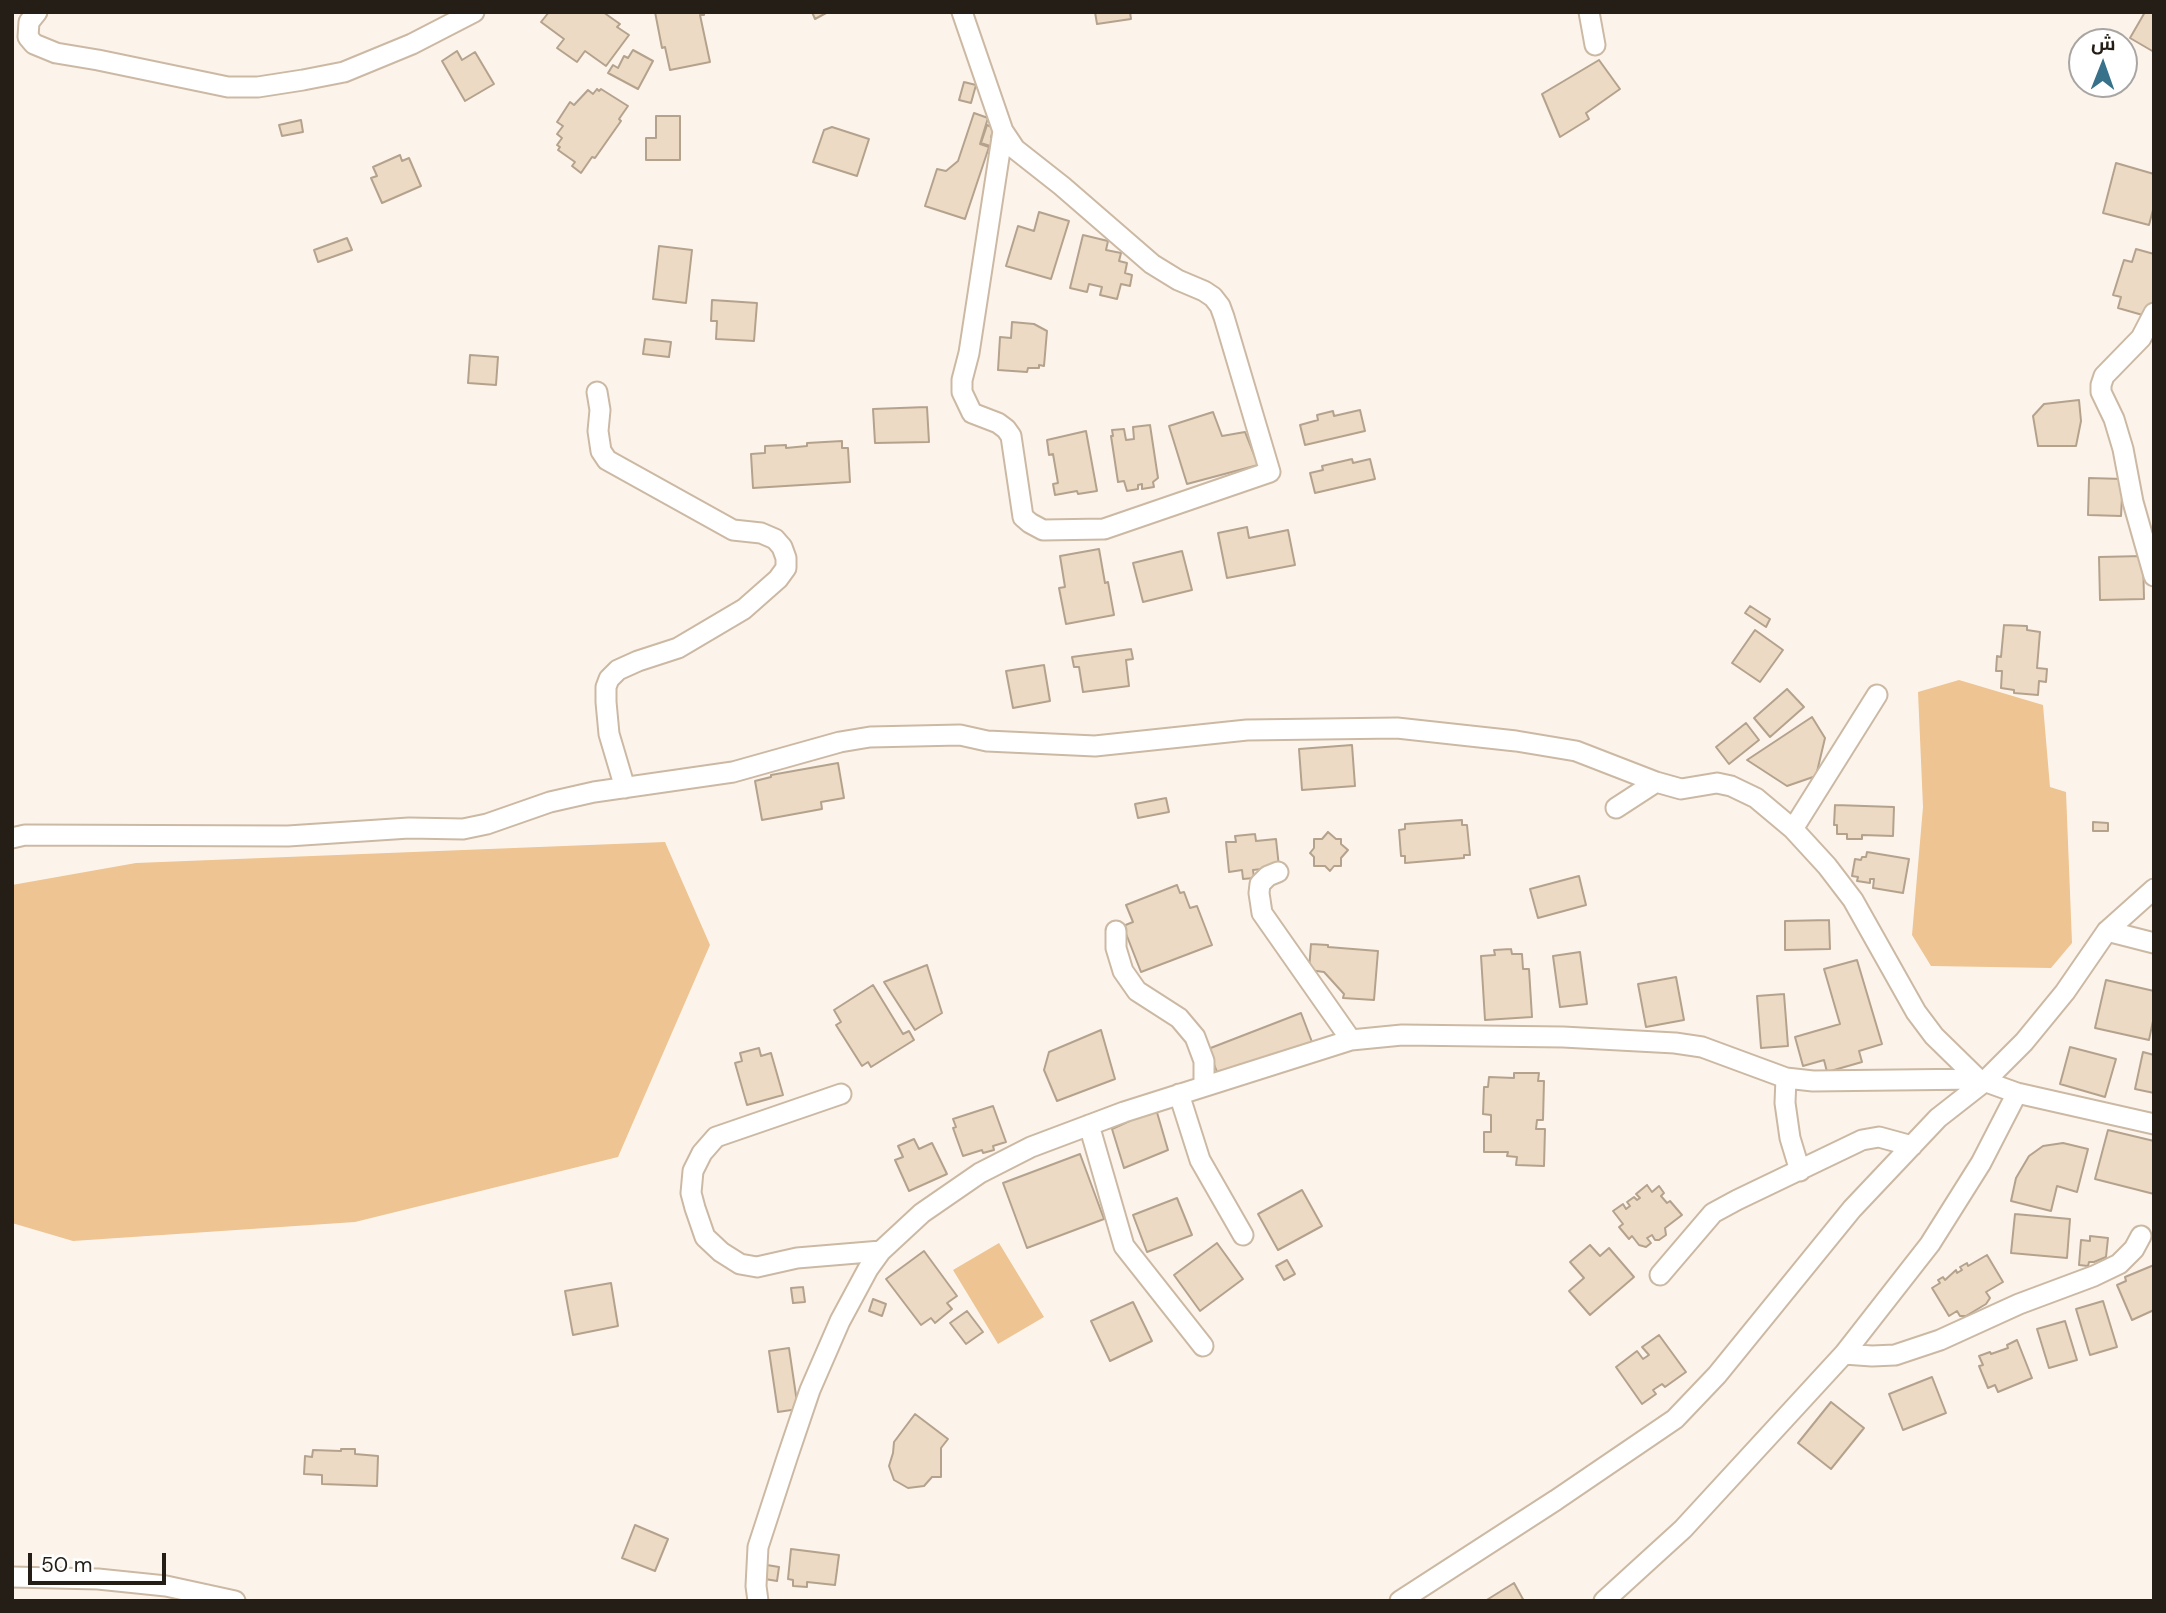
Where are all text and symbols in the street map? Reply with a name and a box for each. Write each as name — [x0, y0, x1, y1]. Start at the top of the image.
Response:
north arrow — [2068, 28, 2138, 98]
text: ش — [2091, 31, 2116, 56]
scale bar — [32, 1540, 170, 1584]
text: 50 m — [41, 1551, 92, 1579]

